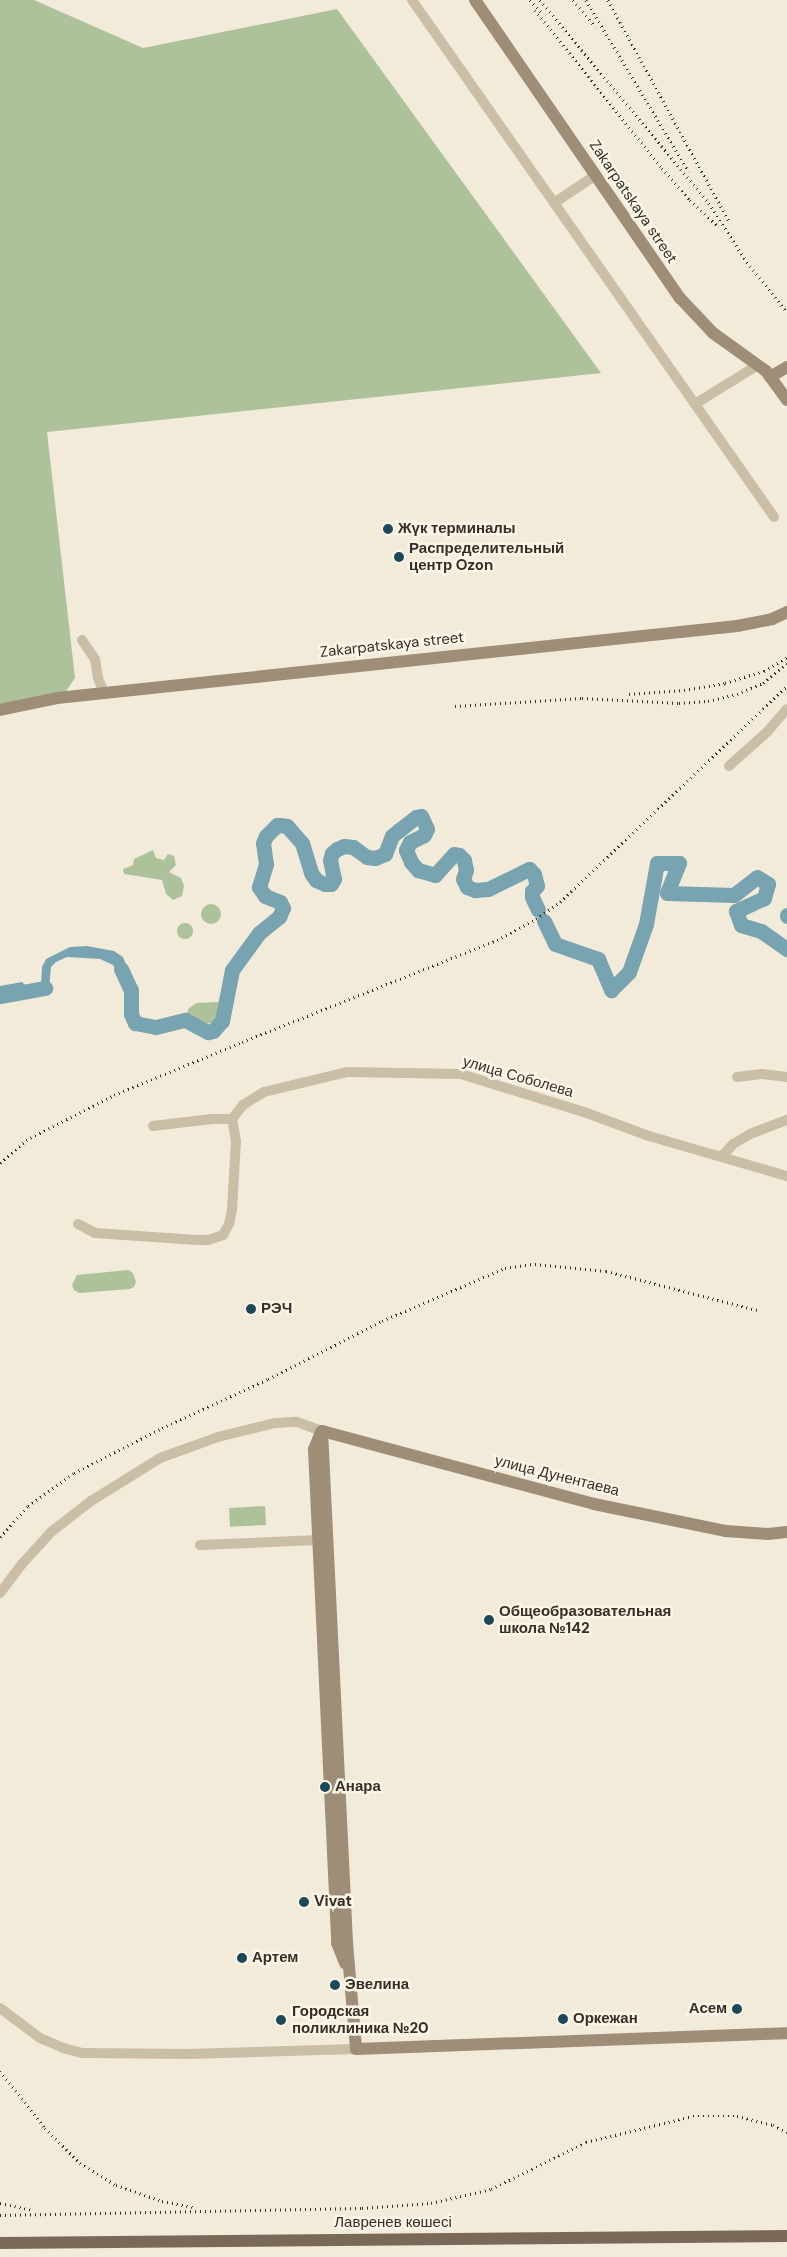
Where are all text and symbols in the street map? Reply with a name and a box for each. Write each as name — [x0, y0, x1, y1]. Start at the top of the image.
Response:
street label: Zakarpatskaya street — [585, 137, 681, 267]
place label: Жүк терминалы — [398, 520, 516, 538]
marker: Жүк терминалы — [382, 523, 394, 535]
place label: Распределительный центр Ozon — [409, 539, 564, 574]
marker: Распределительный центр Ozon — [393, 551, 405, 563]
street label: Zakarpatskaya street — [319, 628, 465, 662]
street label: улица Соболева — [461, 1053, 575, 1101]
place label: РЭЧ — [261, 1300, 292, 1318]
marker: РЭЧ — [245, 1303, 257, 1315]
street label: улица Дунентаева — [493, 1452, 621, 1500]
place label: Общеобразовательная школа №142 — [499, 1602, 671, 1637]
marker: Общеобразовательная школа №142 — [483, 1614, 495, 1626]
place label: Анара — [335, 1778, 381, 1796]
marker: Анара — [319, 1781, 331, 1793]
place label: Vivat — [314, 1893, 352, 1911]
marker: Vivat — [298, 1896, 310, 1908]
place label: Артем — [252, 1949, 298, 1967]
marker: Артем — [236, 1952, 248, 1964]
place label: Эвелина — [345, 1976, 409, 1994]
marker: Эвелина — [329, 1979, 341, 1991]
place label: Асем — [689, 2000, 727, 2018]
place label: Городская поликлиника №20 — [292, 2002, 429, 2037]
marker: Асем — [731, 2003, 743, 2015]
place label: Оркежан — [573, 2010, 638, 2028]
marker: Городская поликлиника №20 — [274, 2013, 288, 2027]
marker: Оркежан — [557, 2013, 569, 2025]
street label: Лавренев көшесі — [334, 2214, 452, 2232]

